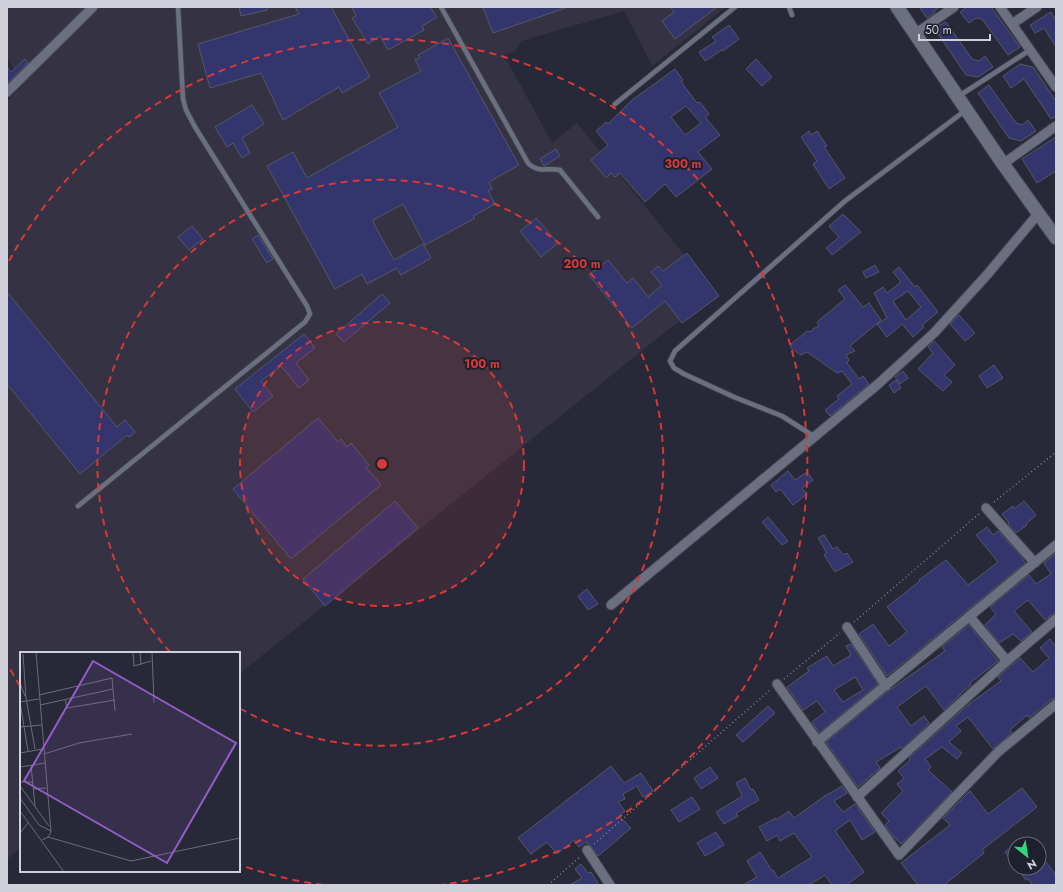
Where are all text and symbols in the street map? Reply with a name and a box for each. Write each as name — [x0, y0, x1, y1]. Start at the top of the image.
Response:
scale bar — [919, 16, 990, 42]
text: 50 m — [925, 21, 952, 39]
text: 300 m — [665, 155, 702, 173]
text: 200 m — [563, 255, 601, 273]
text: 100 m — [464, 355, 500, 373]
centre of rings — [375, 457, 389, 471]
inset map — [20, 652, 240, 872]
north arrow — [1007, 836, 1047, 876]
text: N — [1024, 856, 1040, 874]

